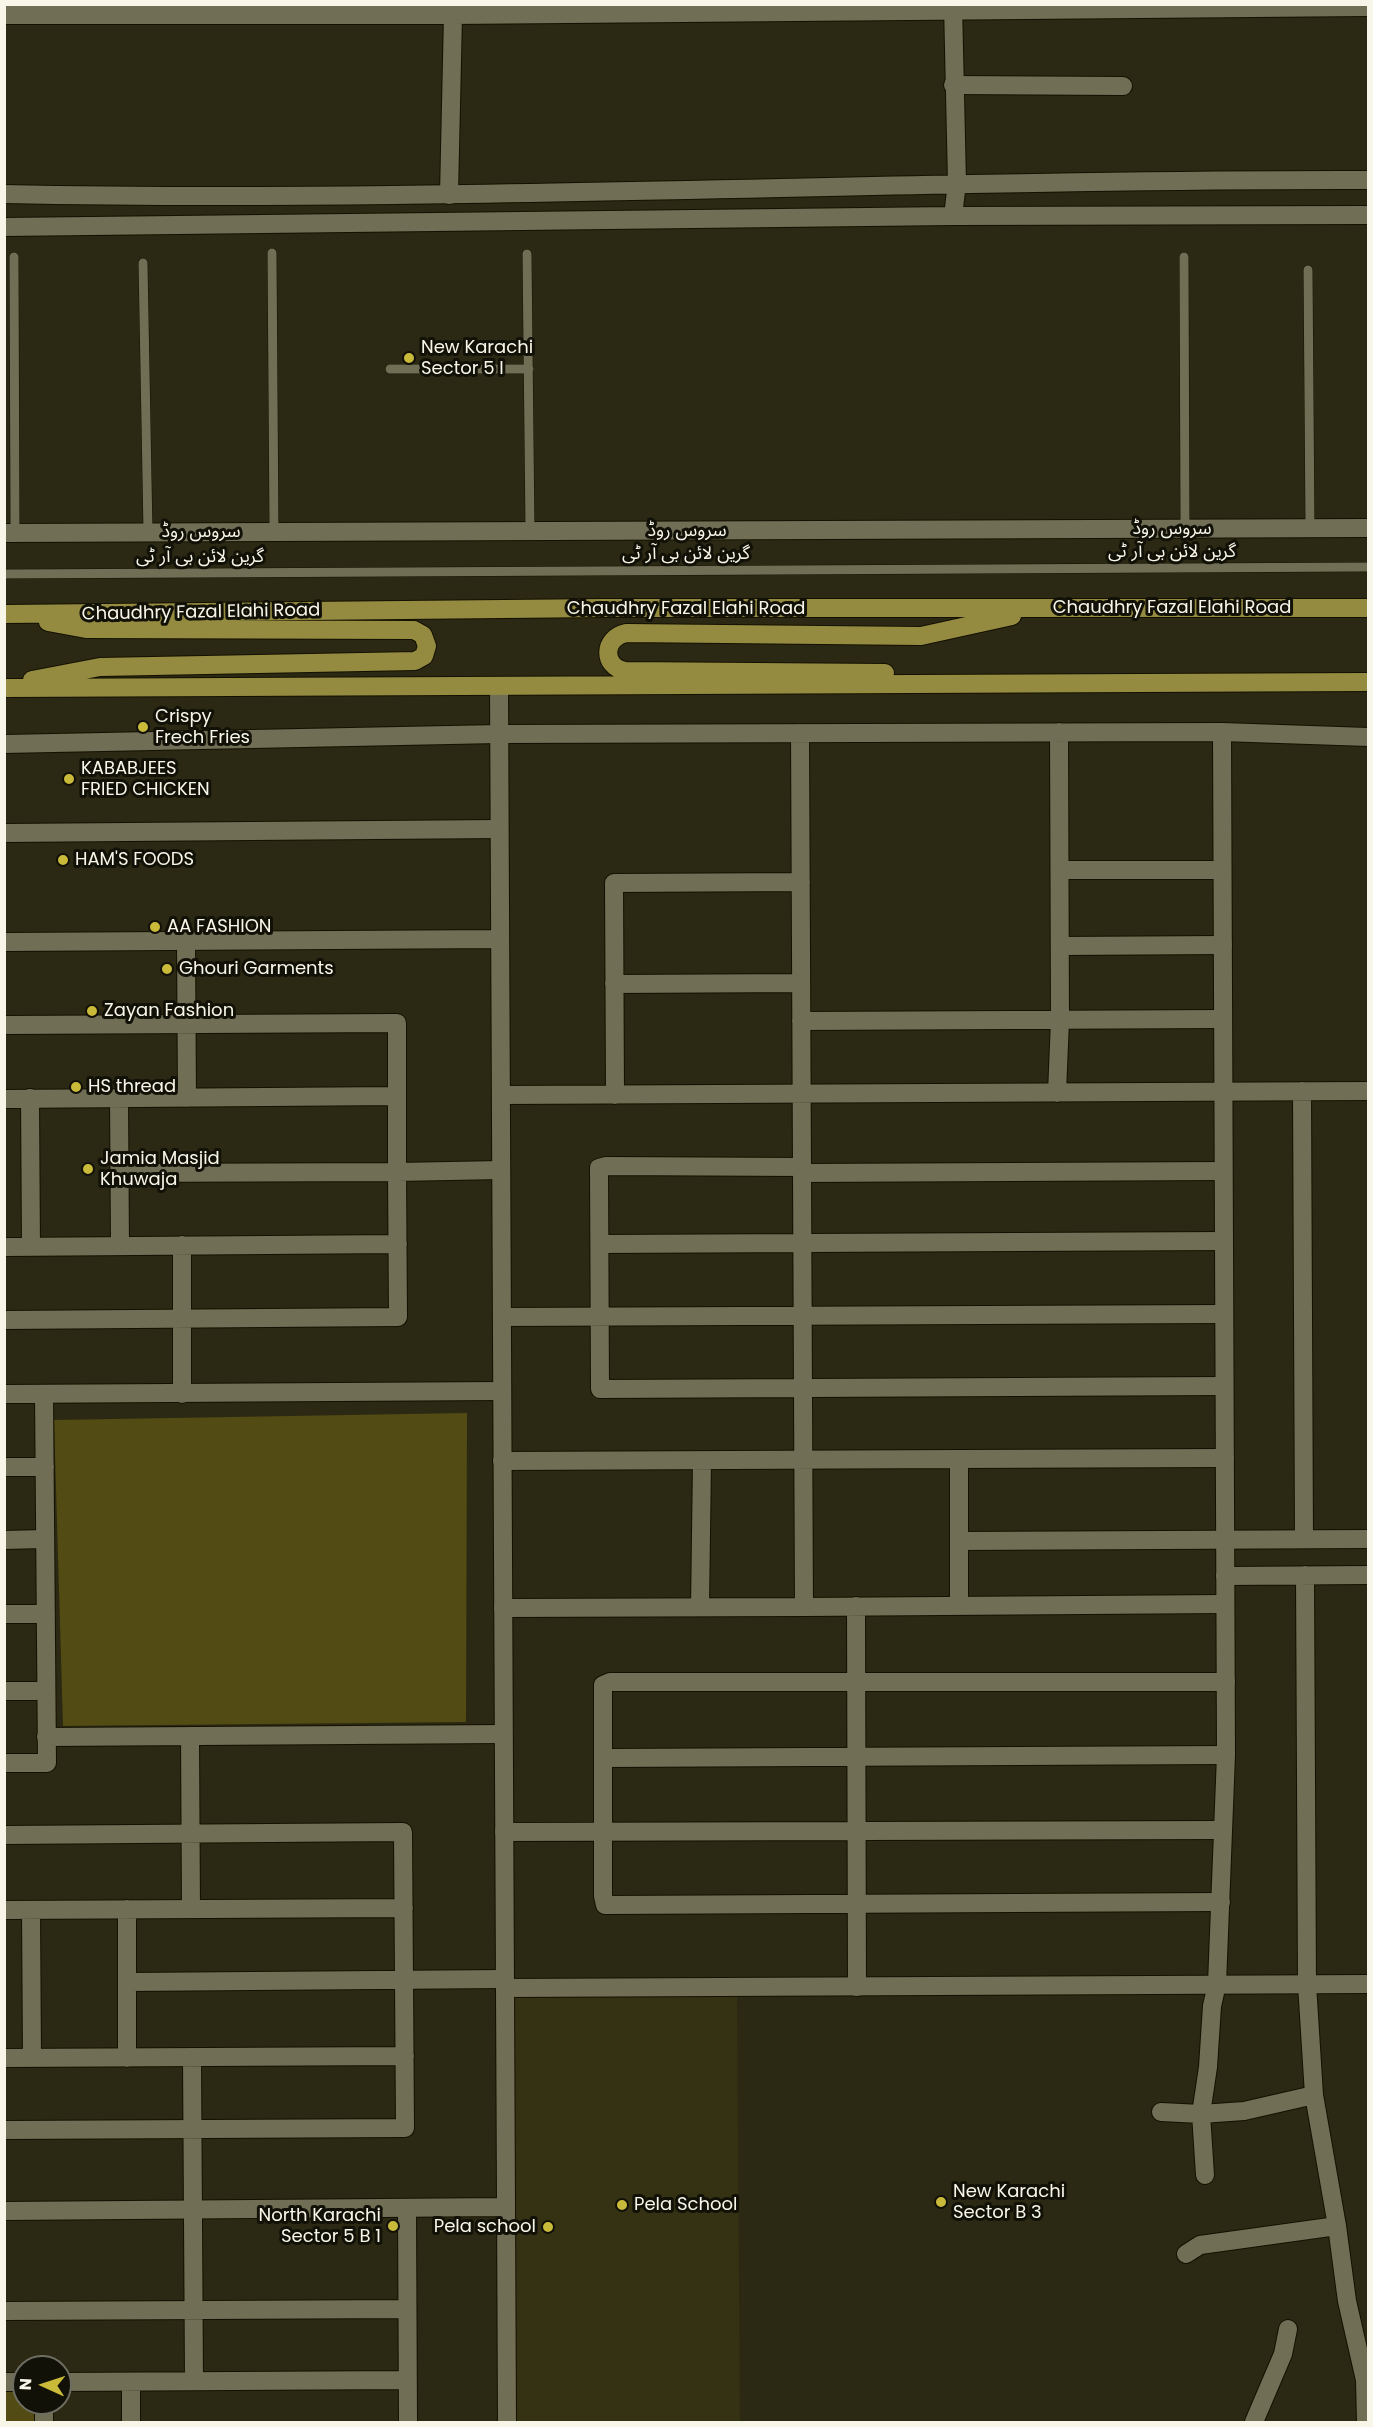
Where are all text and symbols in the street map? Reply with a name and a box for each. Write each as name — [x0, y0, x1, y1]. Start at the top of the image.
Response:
place label: New Karachi Sector 5 I — [421, 337, 533, 380]
marker: New Karachi Sector 5 I — [402, 351, 416, 365]
street label: سروس روڈ — [1132, 518, 1212, 540]
street label: سروس روڈ — [647, 520, 727, 542]
street label: سروس روڈ — [161, 521, 241, 543]
street label: گرین لائن بی آر ٹی — [1108, 541, 1236, 563]
street label: گرین لائن بی آر ٹی — [622, 543, 750, 565]
street label: گرین لائن بی آر ٹی — [136, 546, 264, 568]
street label: Chaudhry Fazal Elahi Road — [1053, 597, 1291, 619]
street label: Chaudhry Fazal Elahi Road — [567, 598, 805, 620]
street label: Chaudhry Fazal Elahi Road — [81, 600, 321, 626]
place label: Crispy Frech Fries — [155, 706, 250, 748]
marker: Crispy Frech Fries — [136, 720, 150, 734]
place label: KABABJEES FRIED CHICKEN — [81, 758, 210, 800]
marker: KABABJEES FRIED CHICKEN — [62, 772, 76, 786]
place label: HAM'S FOODS — [75, 849, 194, 871]
marker: HAM'S FOODS — [56, 853, 70, 867]
place label: AA FASHION — [167, 916, 272, 938]
marker: AA FASHION — [148, 920, 162, 934]
place label: Ghouri Garments — [179, 958, 334, 980]
marker: Ghouri Garments — [160, 962, 174, 976]
place label: Zayan Fashion — [104, 1000, 234, 1022]
marker: Zayan Fashion — [85, 1004, 99, 1018]
place label: HS thread — [88, 1076, 176, 1098]
marker: HS thread — [69, 1080, 83, 1094]
place label: Jamia Masjid Khuwaja — [100, 1148, 220, 1190]
marker: Jamia Masjid Khuwaja — [81, 1162, 95, 1176]
place label: New Karachi Sector B 3 — [953, 2181, 1065, 2224]
place label: Pela School — [634, 2194, 737, 2216]
marker: New Karachi Sector B 3 — [934, 2195, 948, 2209]
marker: Pela School — [615, 2198, 629, 2212]
place label: North Karachi Sector 5 B 1 — [259, 2205, 381, 2248]
place label: Pela school — [434, 2216, 536, 2238]
marker: North Karachi Sector 5 B 1 — [386, 2219, 400, 2233]
marker: Pela school — [541, 2220, 555, 2234]
north arrow — [12, 2355, 72, 2415]
text: N — [14, 2378, 37, 2391]

